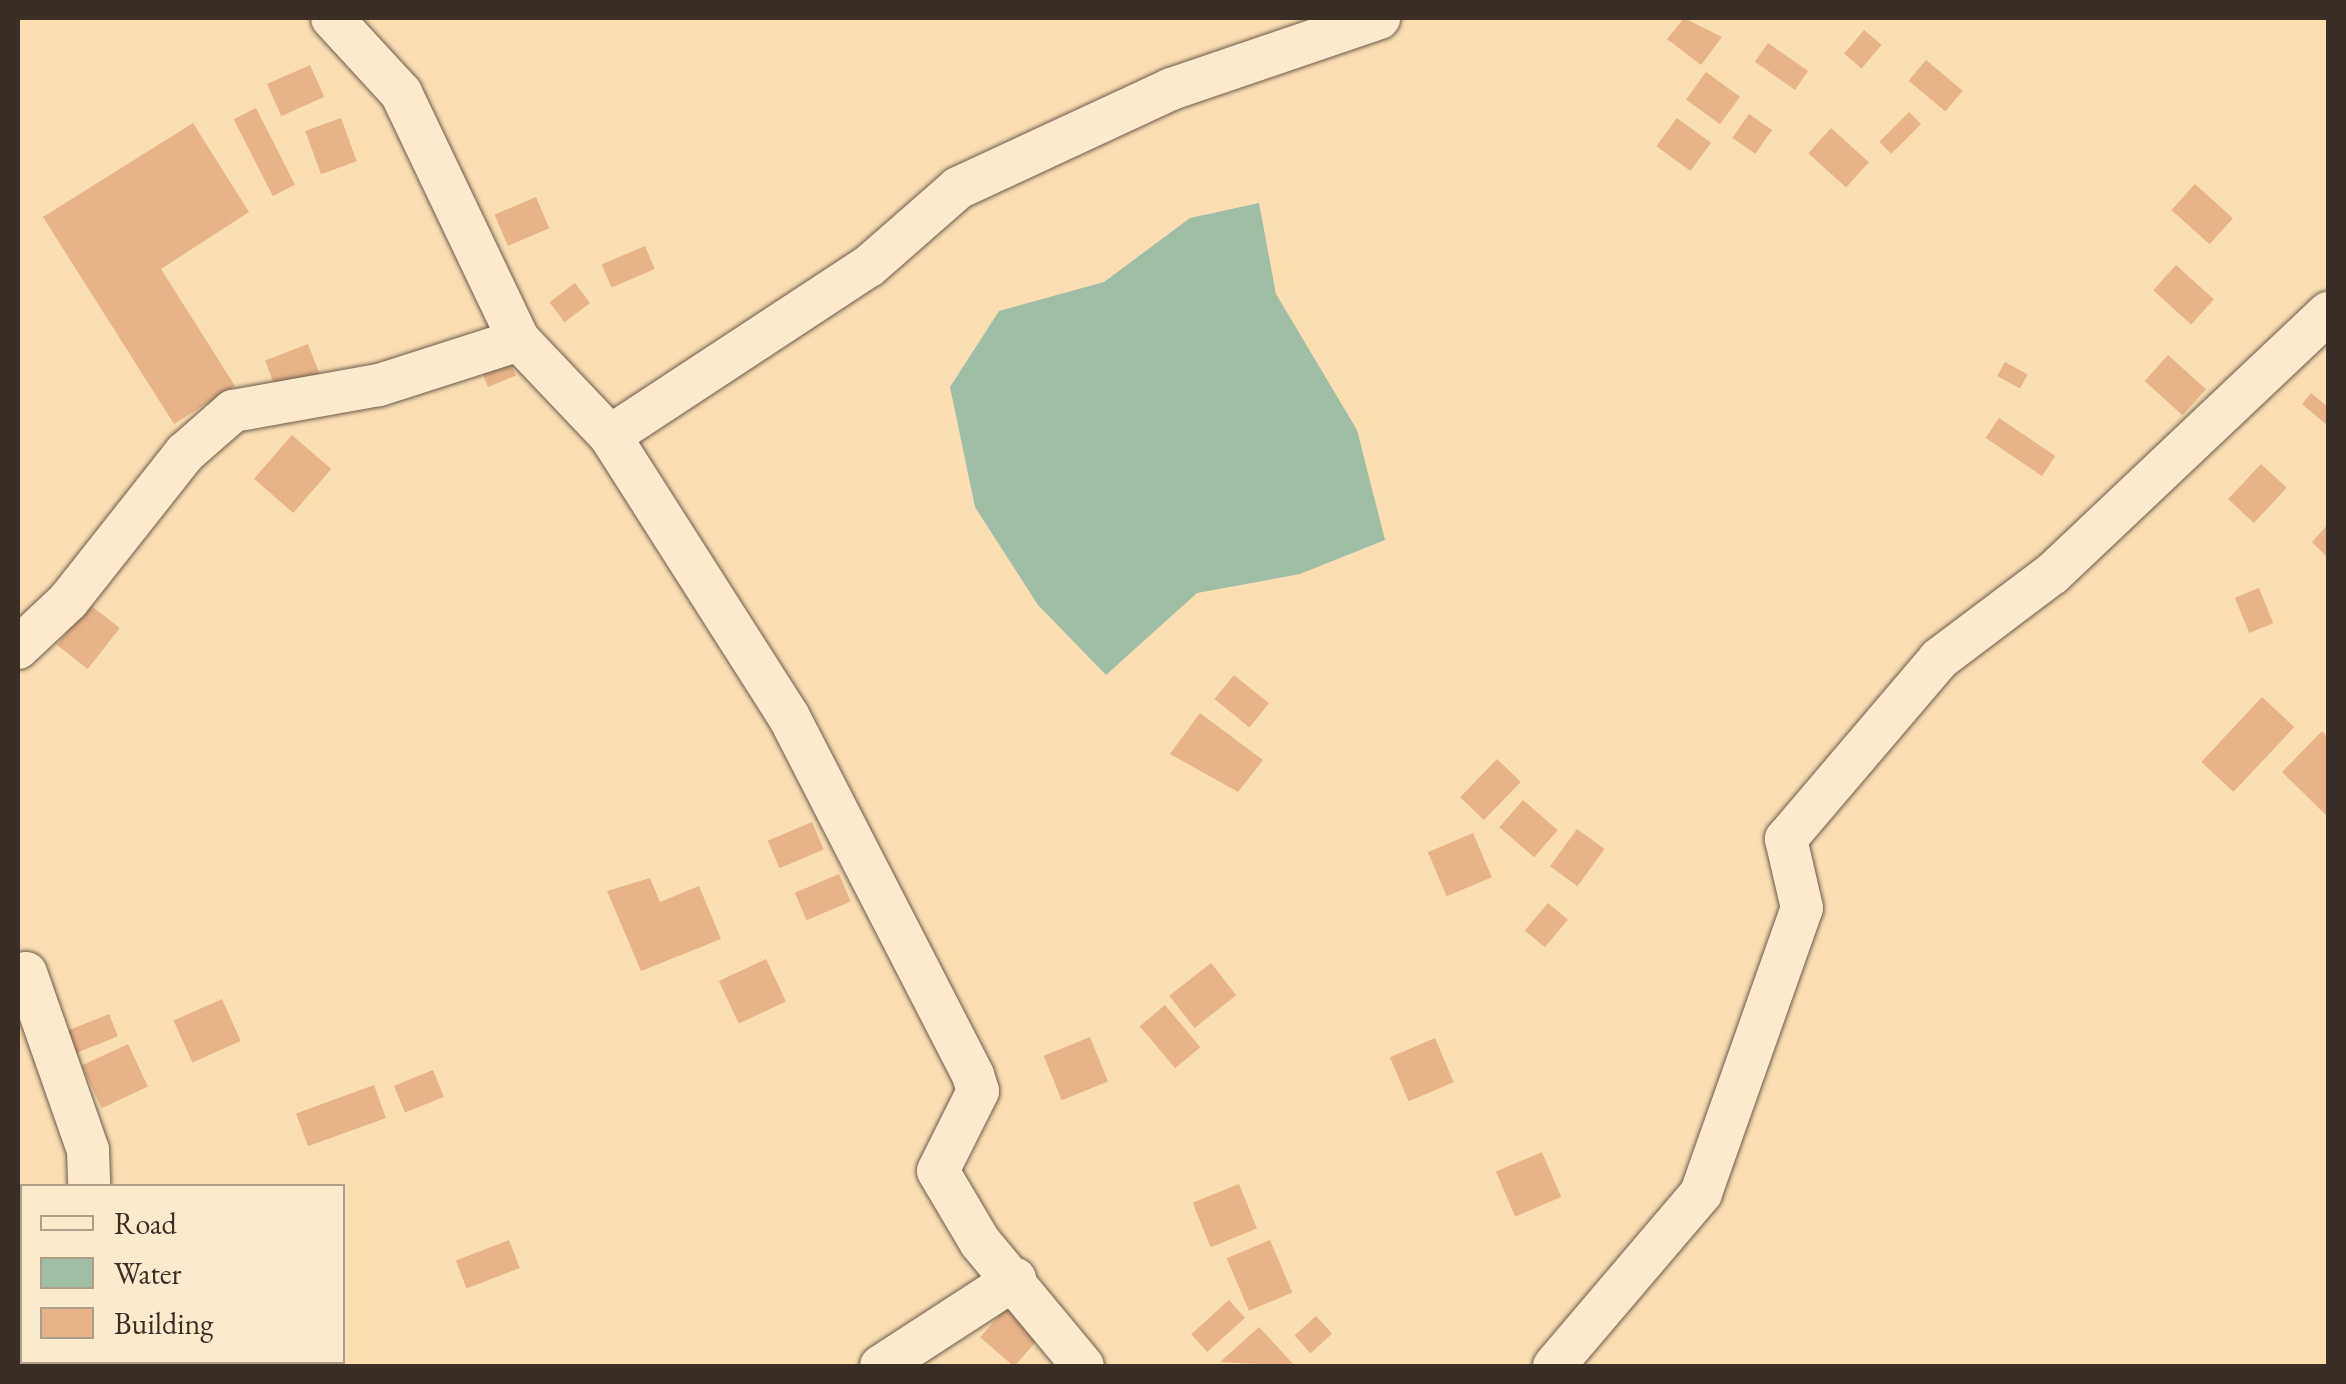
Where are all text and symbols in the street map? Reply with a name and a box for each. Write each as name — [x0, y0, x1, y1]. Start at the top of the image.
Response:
legend — [20, 1184, 345, 1364]
text: Road — [114, 1204, 177, 1243]
text: Water — [114, 1254, 182, 1293]
text: Building — [114, 1304, 213, 1343]

